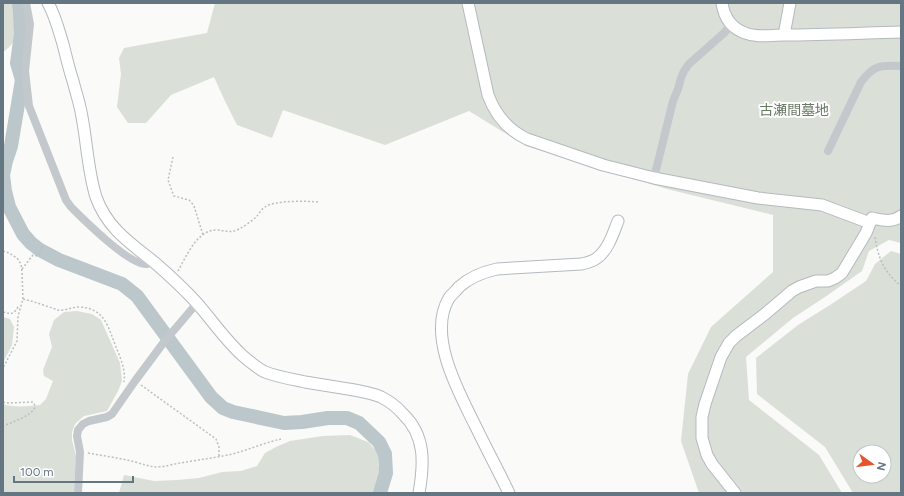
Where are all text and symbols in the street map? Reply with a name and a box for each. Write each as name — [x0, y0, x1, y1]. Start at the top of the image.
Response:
park label: 古瀬間墓地 — [759, 102, 829, 119]
north arrow — [852, 444, 892, 484]
scale bar — [14, 458, 133, 484]
text: N — [874, 461, 889, 472]
text: 100 m — [20, 465, 54, 479]

